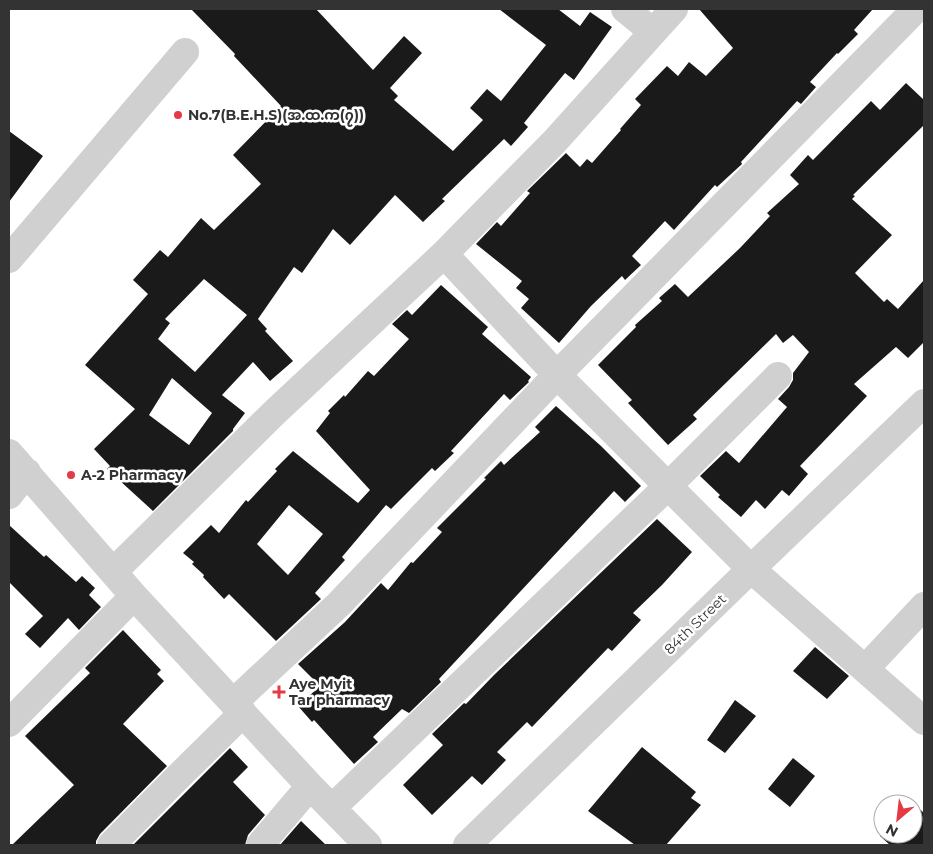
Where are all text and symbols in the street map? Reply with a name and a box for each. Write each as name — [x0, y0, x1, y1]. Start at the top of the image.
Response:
place label: No.7(B.E.H.S)(အ.ထ.က(၇)) — [188, 106, 364, 127]
marker: No.7(B.E.H.S)(အ.ထ.က(၇)) — [172, 109, 184, 121]
place label: A-2 Pharmacy — [80, 466, 184, 484]
marker: A-2 Pharmacy — [65, 469, 77, 481]
street label: 84th Street — [660, 590, 730, 658]
place label: Aye Myit Tar pharmacy — [288, 675, 391, 709]
marker: Aye Myit Tar pharmacy — [273, 686, 285, 698]
north arrow — [873, 794, 923, 844]
text: N — [883, 820, 901, 841]

